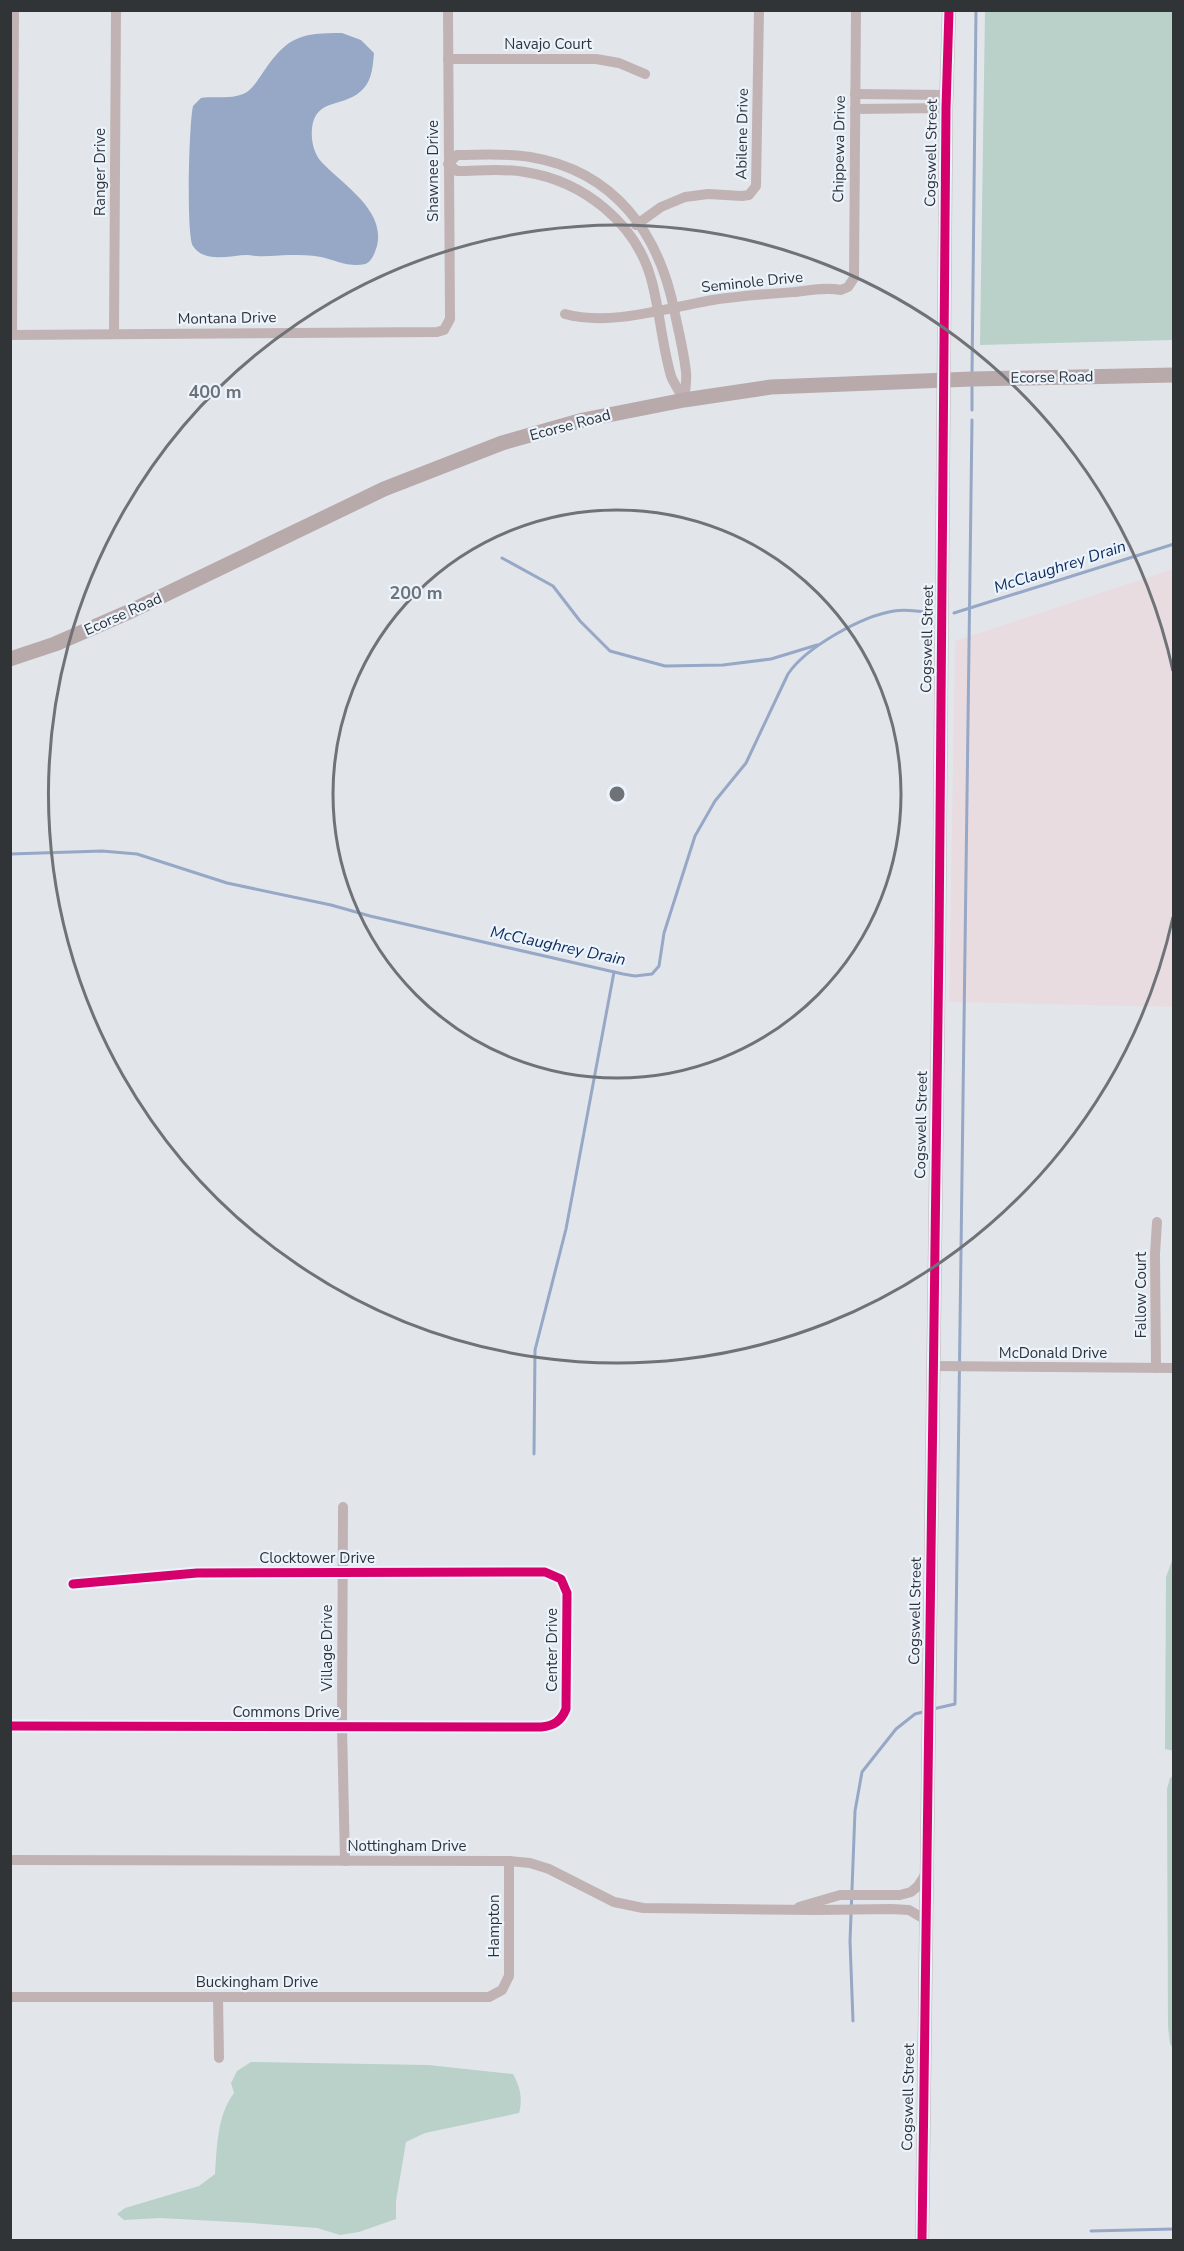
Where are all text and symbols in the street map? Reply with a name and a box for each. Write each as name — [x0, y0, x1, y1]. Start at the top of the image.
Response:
street label: Navajo Court — [504, 34, 593, 54]
street label: Abilene Drive — [731, 88, 753, 180]
street label: Chippewa Drive — [828, 95, 850, 203]
street label: Cogswell Street — [920, 98, 942, 207]
street label: Shawnee Drive — [423, 120, 443, 222]
street label: Ranger Drive — [90, 128, 110, 216]
street label: Seminole Drive — [700, 267, 804, 297]
street label: Montana Drive — [177, 307, 277, 329]
street label: Ecorse Road — [1010, 366, 1094, 388]
text: 400 m — [188, 380, 242, 404]
street label: Ecorse Road — [527, 405, 613, 445]
water label: McClaughrey Drain — [991, 535, 1129, 599]
text: 200 m — [389, 581, 443, 605]
street label: Cogswell Street — [916, 584, 938, 693]
street label: Ecorse Road — [81, 588, 165, 640]
centre of rings — [607, 784, 627, 804]
water label: McClaughrey Drain — [488, 921, 628, 971]
street label: Cogswell Street — [910, 1070, 932, 1179]
street label: Fallow Court — [1131, 1251, 1151, 1338]
street label: McDonald Drive — [999, 1343, 1107, 1363]
street label: Clocktower Drive — [259, 1548, 375, 1568]
street label: Cogswell Street — [904, 1556, 926, 1665]
street label: Village Drive — [317, 1605, 337, 1692]
street label: Center Drive — [542, 1608, 562, 1692]
street label: Commons Drive — [232, 1702, 340, 1722]
street label: Nottingham Drive — [347, 1836, 467, 1856]
street label: Hampton — [484, 1895, 504, 1957]
street label: Buckingham Drive — [196, 1972, 318, 1992]
street label: Cogswell Street — [897, 2042, 919, 2151]

